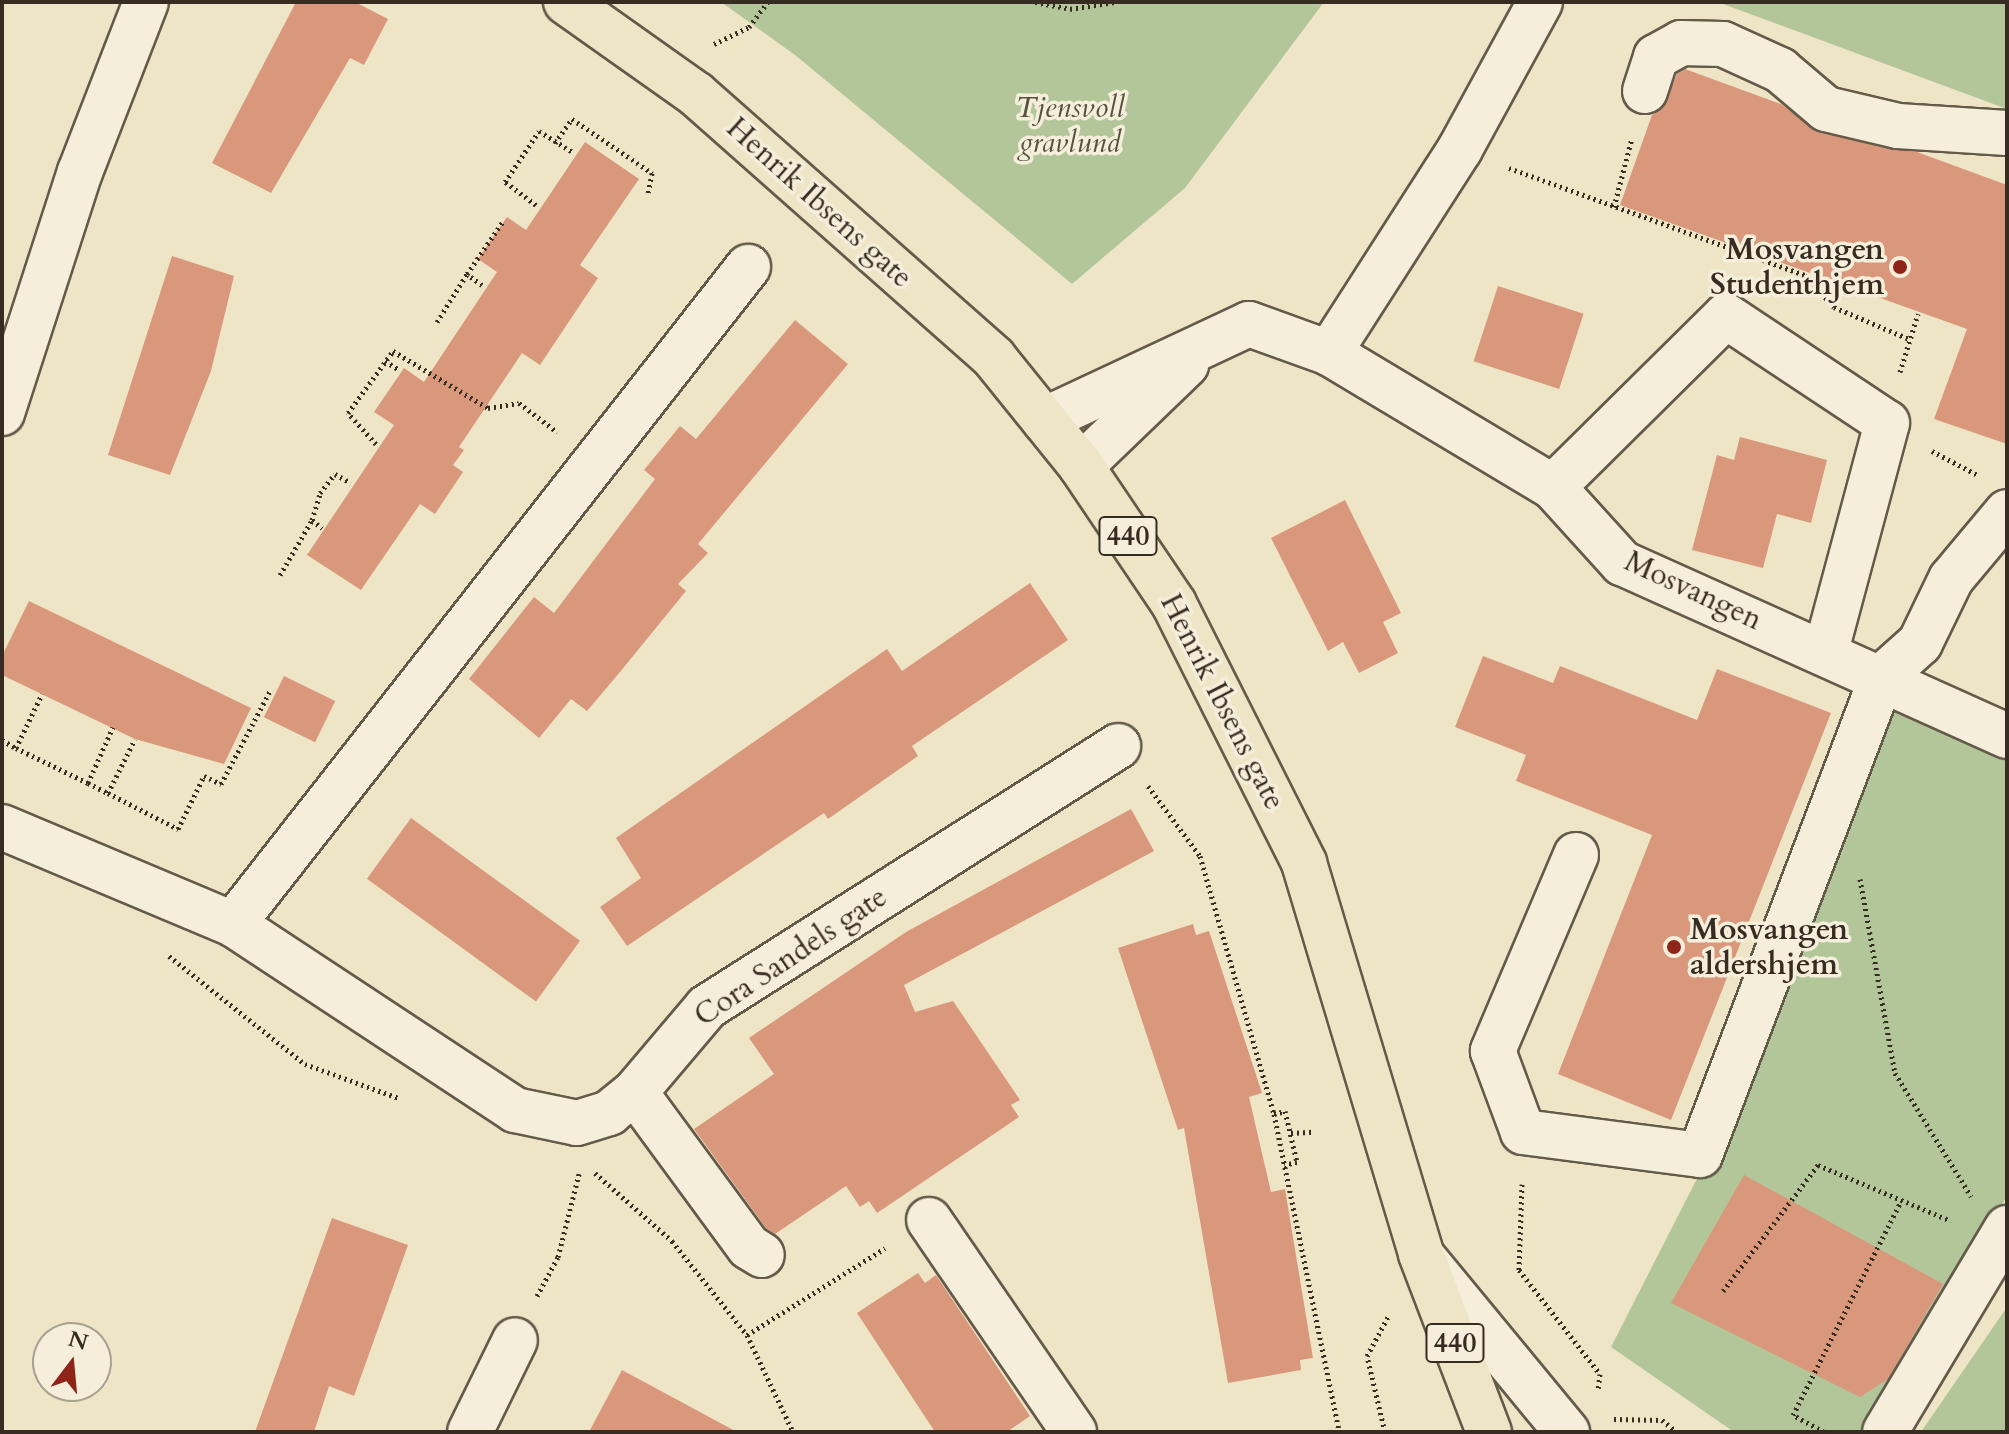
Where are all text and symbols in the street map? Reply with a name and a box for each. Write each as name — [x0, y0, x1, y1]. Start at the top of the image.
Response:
park label: Tjensvoll gravlund — [1015, 90, 1125, 160]
street label: Henrik Ibsens gate — [719, 110, 919, 296]
place label: Mosvangen Studenthjem — [1710, 232, 1884, 302]
marker: Mosvangen Studenthjem — [1891, 258, 1909, 276]
road number: 440 — [1098, 512, 1158, 560]
street label: Mosvangen — [1619, 544, 1767, 638]
street label: Henrik Ibsens gate — [1152, 588, 1292, 816]
street label: Cora Sandels gate — [688, 879, 894, 1035]
place label: Mosvangen aldershjem — [1690, 912, 1848, 982]
marker: Mosvangen aldershjem — [1665, 938, 1683, 956]
road number: 440 — [1425, 1319, 1485, 1367]
north arrow — [32, 1322, 112, 1402]
text: N — [65, 1324, 91, 1358]

